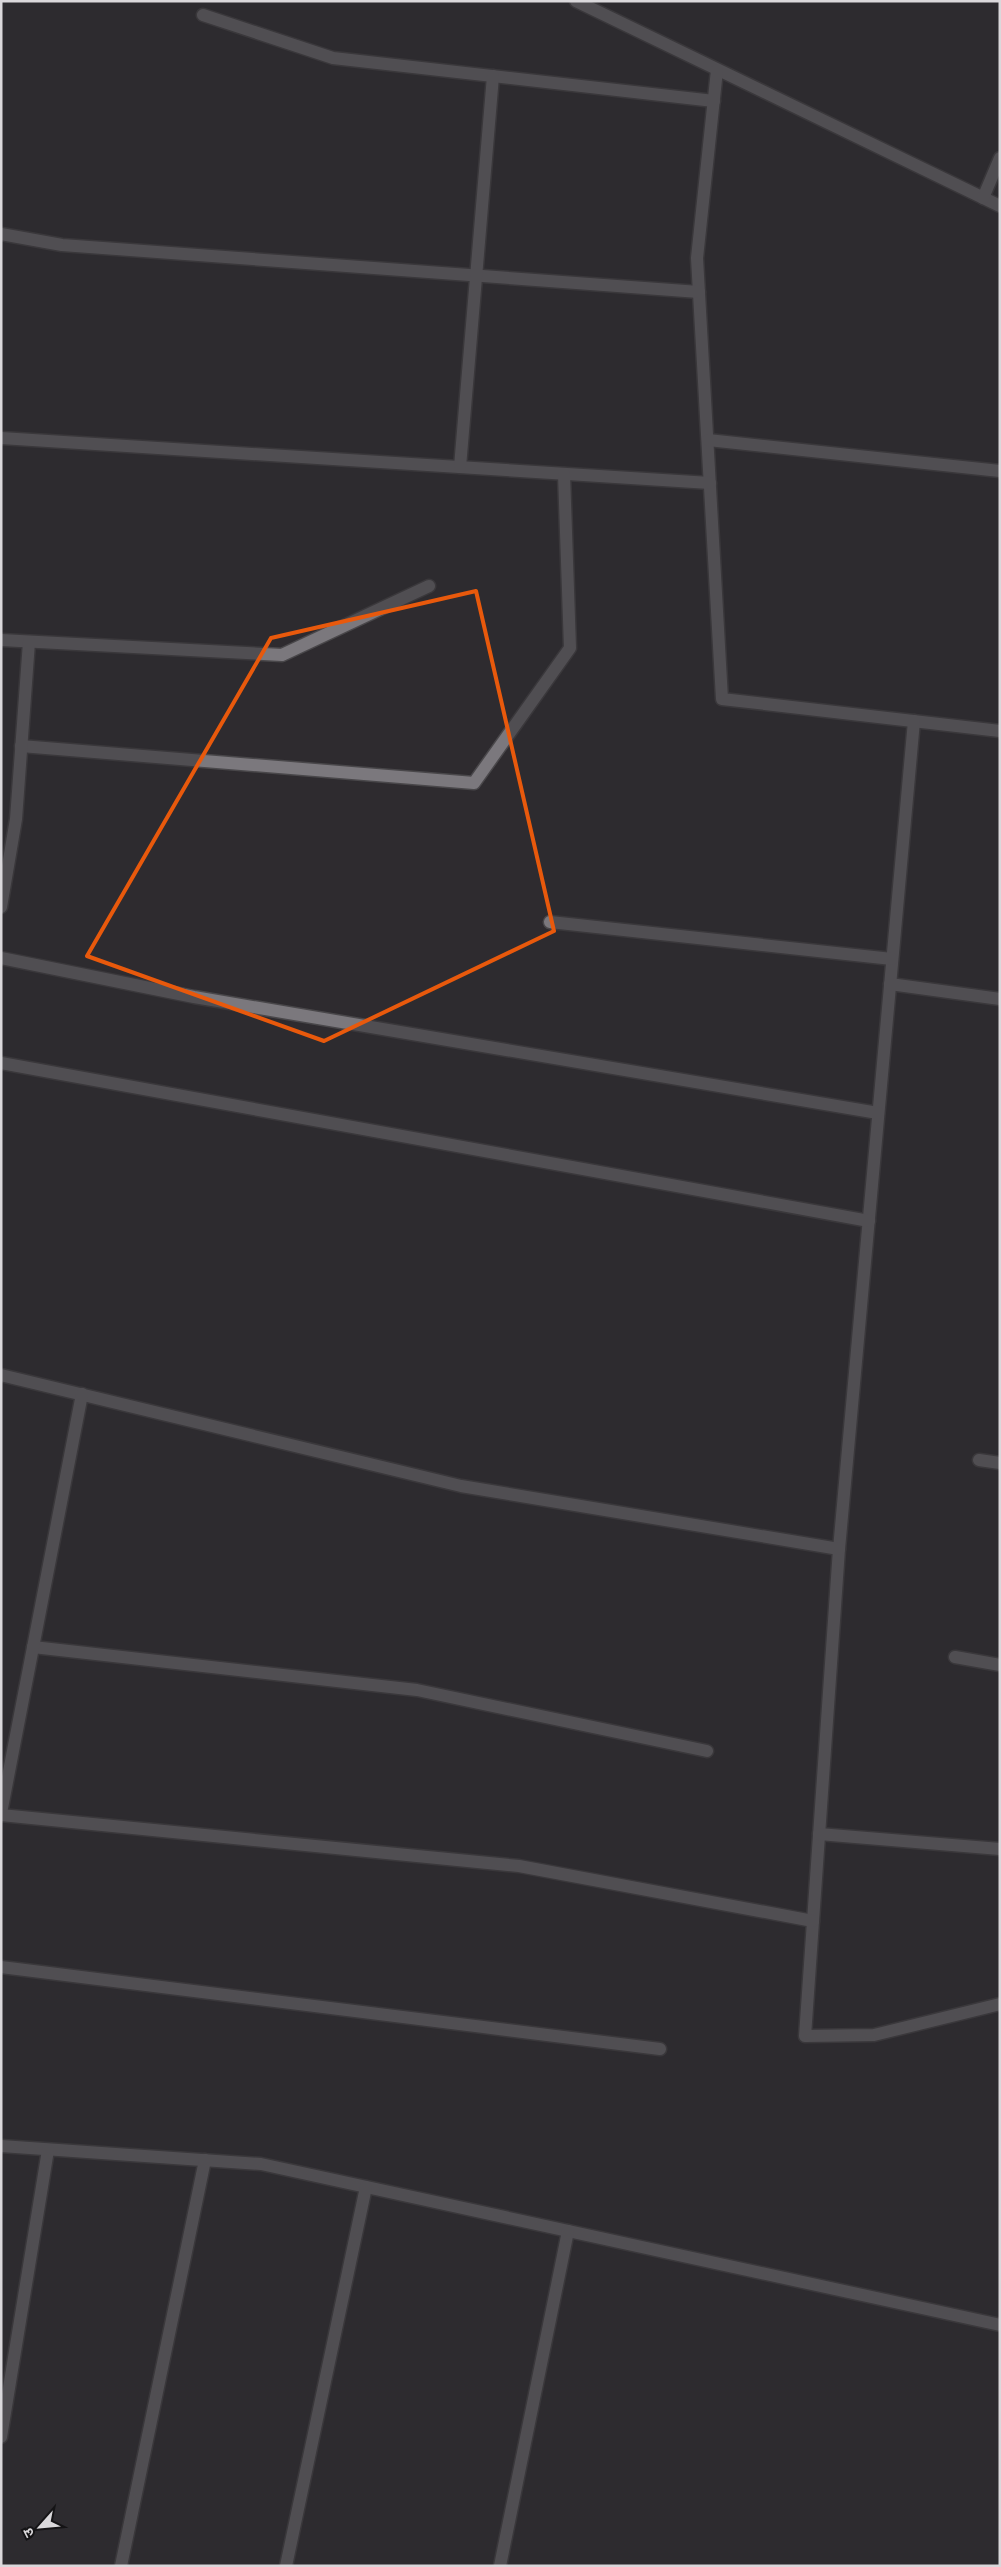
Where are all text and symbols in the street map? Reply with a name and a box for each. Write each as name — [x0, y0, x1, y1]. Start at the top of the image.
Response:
north arrow — [15, 2502, 65, 2552]
text: उ — [18, 2524, 40, 2541]

